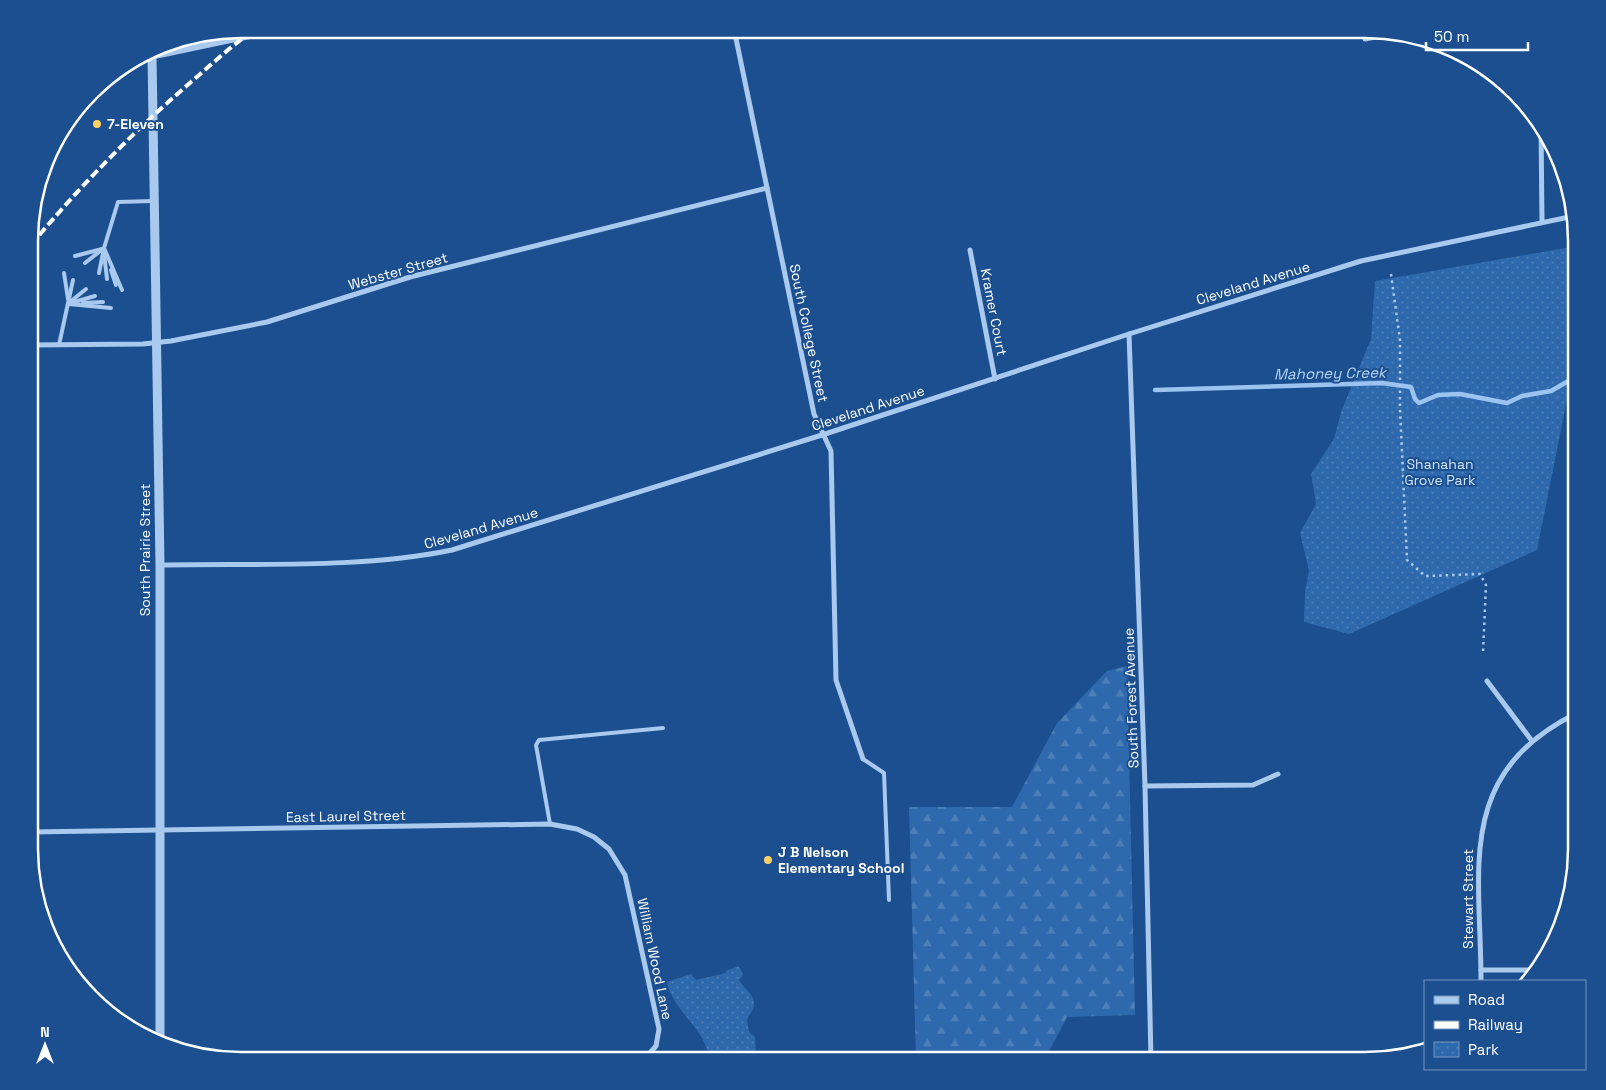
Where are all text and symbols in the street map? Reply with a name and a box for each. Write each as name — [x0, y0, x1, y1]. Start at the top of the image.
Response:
scale bar — [1426, 20, 1528, 52]
text: 50 m — [1434, 27, 1469, 46]
place label: 7-Eleven — [107, 115, 164, 133]
marker: 7-Eleven — [91, 118, 103, 130]
street label: Webster Street — [346, 248, 450, 294]
street label: Cleveland Avenue — [1194, 257, 1312, 309]
street label: South College Street — [786, 262, 832, 404]
street label: Kramer Court — [977, 267, 1011, 357]
water label: Mahoney Creek — [1274, 362, 1388, 383]
street label: Cleveland Avenue — [809, 381, 927, 435]
park label: Shanahan Grove Park — [1405, 455, 1476, 489]
street label: South Prairie Street — [136, 484, 154, 616]
street label: Cleveland Avenue — [422, 503, 540, 553]
street label: South Forest Avenue — [1120, 628, 1142, 768]
street label: East Laurel Street — [286, 806, 406, 826]
place label: J B Nelson Elementary School — [778, 843, 904, 877]
street label: Stewart Street — [1459, 849, 1477, 949]
marker: J B Nelson Elementary School — [762, 854, 774, 866]
street label: William Wood Lane — [633, 896, 677, 1022]
legend — [1424, 980, 1586, 1070]
text: Road — [1468, 990, 1505, 1009]
text: Railway — [1468, 1015, 1523, 1034]
north arrow — [20, 1020, 70, 1070]
text: N — [40, 1023, 50, 1041]
text: Park — [1468, 1040, 1499, 1059]

